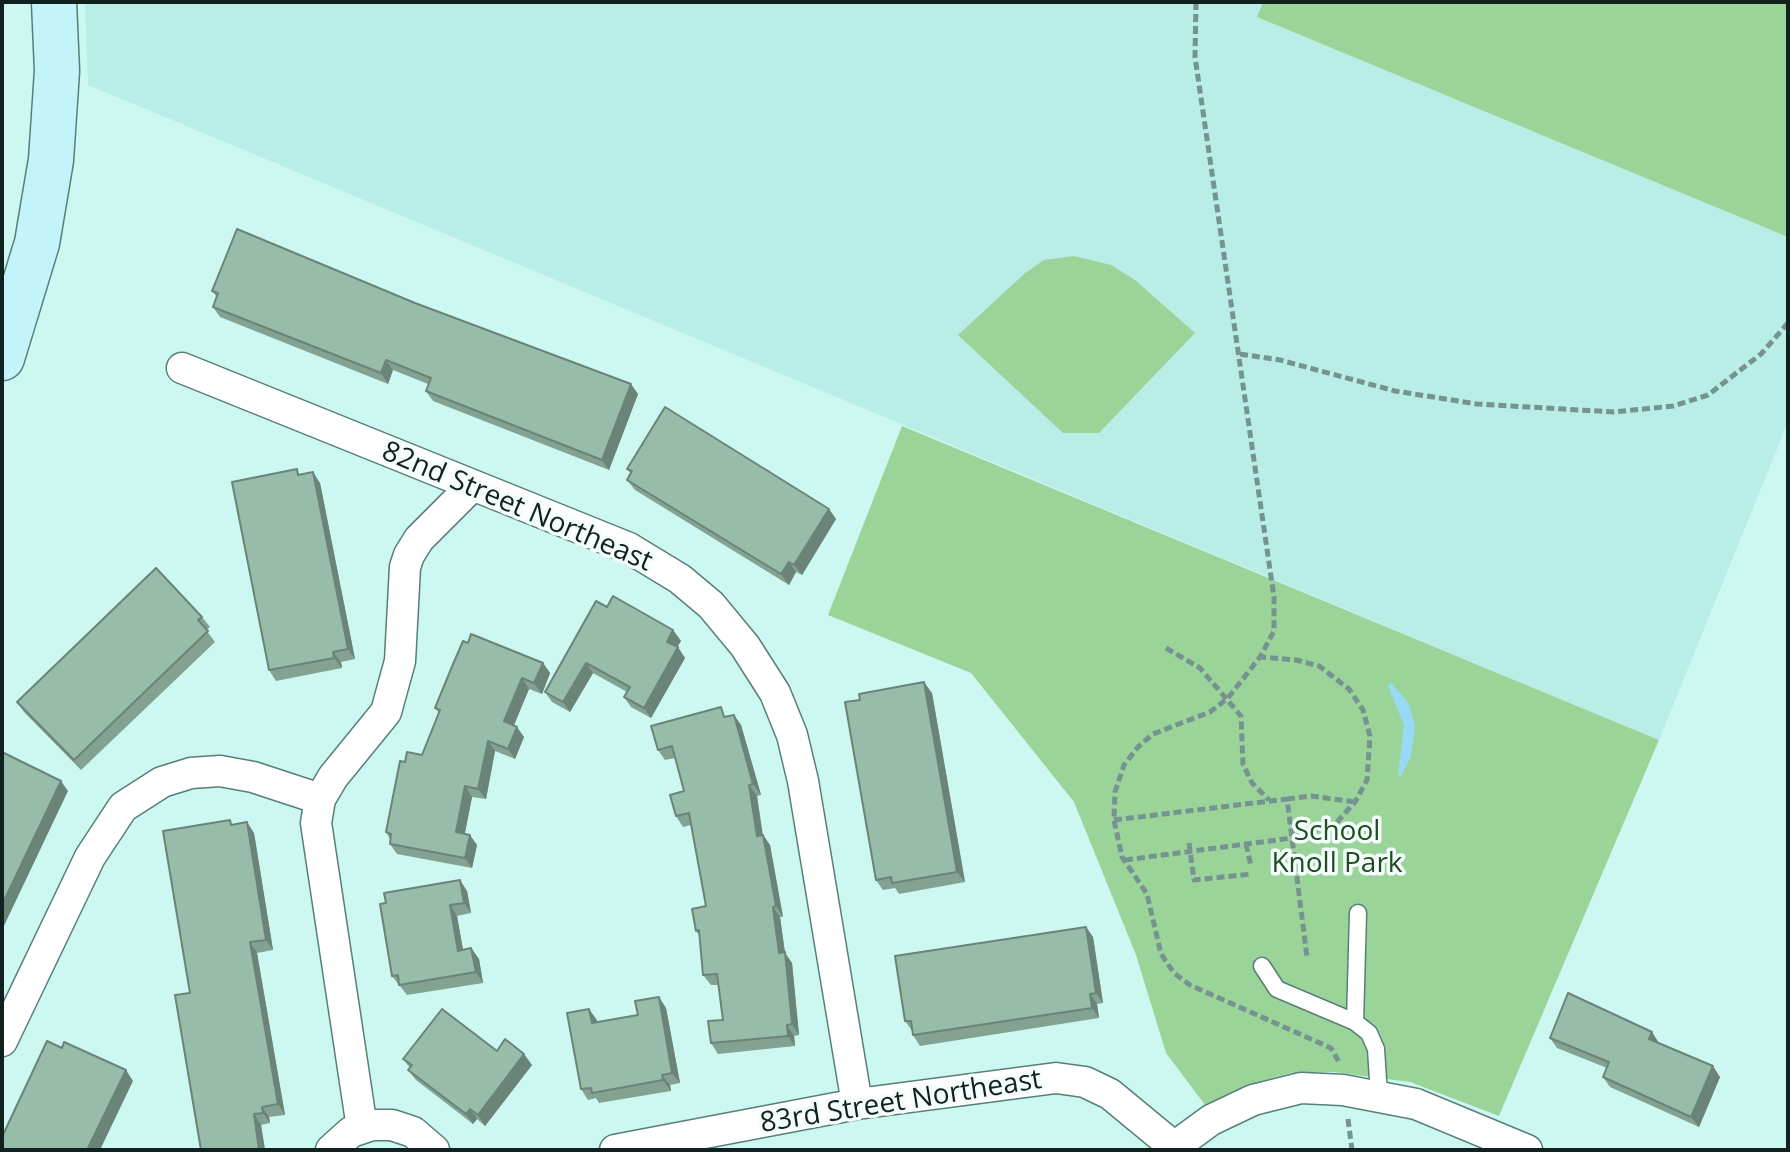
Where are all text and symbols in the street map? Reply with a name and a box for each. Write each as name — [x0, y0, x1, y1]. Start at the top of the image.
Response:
street label: 82nd Street Northeast — [377, 435, 657, 579]
park label: School Knoll Park — [1271, 815, 1403, 881]
street label: 83rd Street Northeast — [758, 1063, 1044, 1141]

